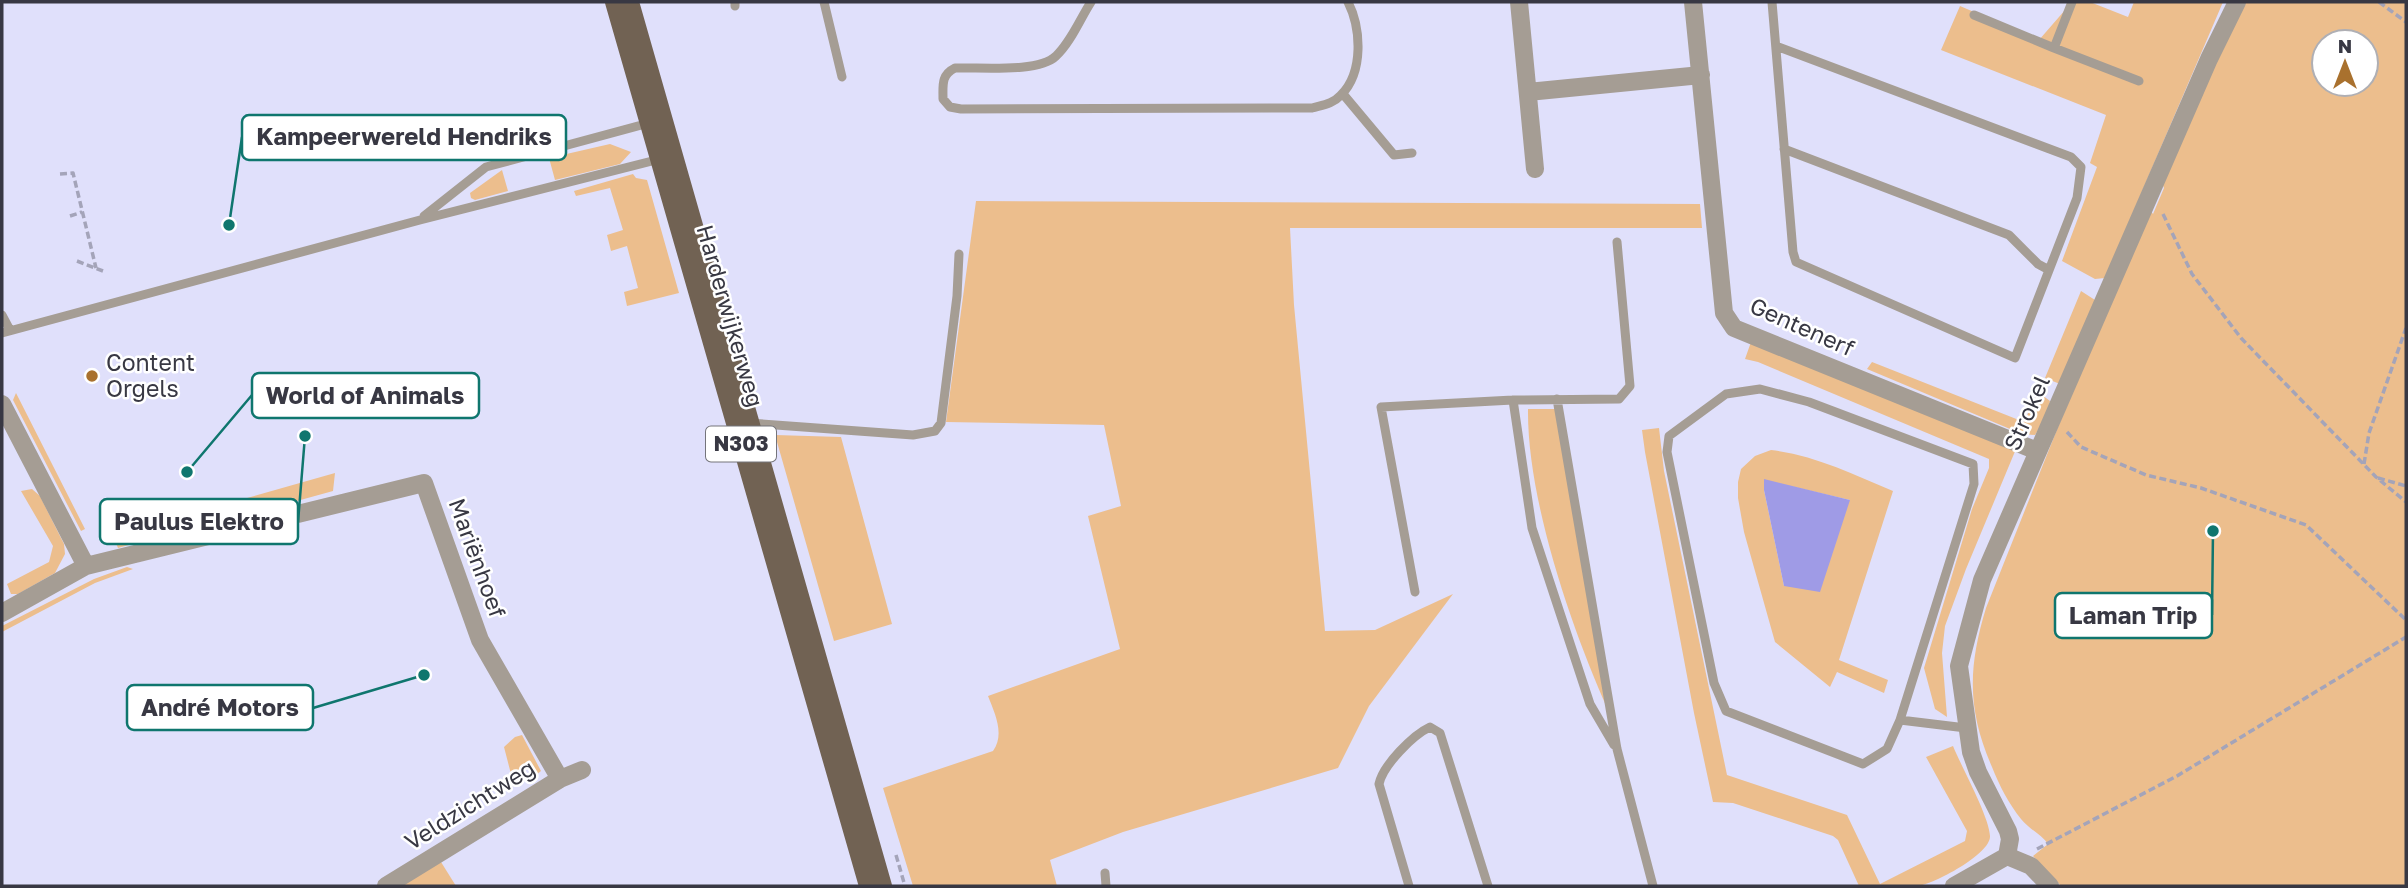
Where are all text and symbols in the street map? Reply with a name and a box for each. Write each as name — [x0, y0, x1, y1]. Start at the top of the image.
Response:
north arrow — [2310, 28, 2380, 98]
text: N — [2338, 34, 2352, 57]
callout: Kampeerwereld Hendriks — [242, 115, 566, 160]
text: Kampeerwereld Hendriks — [256, 121, 552, 150]
street label: Harderwijkerweg — [692, 221, 770, 410]
street label: Gentenerf — [1746, 291, 1859, 362]
place label: Content Orgels — [106, 348, 195, 402]
marker: Content Orgels — [84, 368, 100, 384]
street label: Strokel — [1997, 371, 2055, 454]
callout: World of Animals — [252, 373, 479, 418]
text: World of Animals — [266, 380, 464, 409]
road number: N303 — [706, 426, 776, 462]
street label: Mariënhoef — [443, 494, 512, 621]
callout: Paulus Elektro — [100, 499, 298, 544]
text: Paulus Elektro — [114, 506, 284, 535]
callout: Laman Trip — [2055, 593, 2212, 638]
text: Laman Trip — [2069, 600, 2198, 629]
callout: André Motors — [127, 685, 313, 730]
text: André Motors — [141, 692, 299, 721]
street label: Veldzichtweg — [399, 753, 540, 855]

